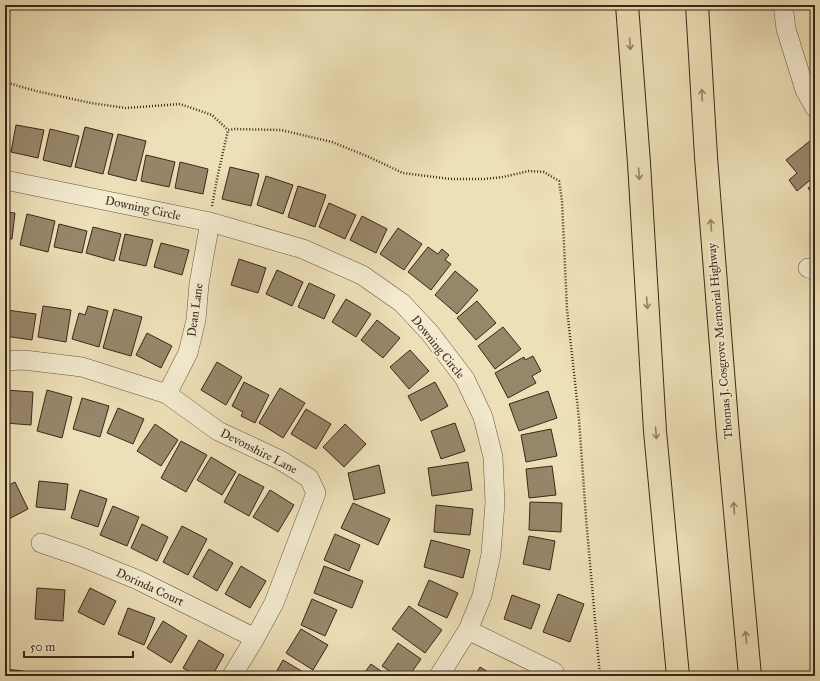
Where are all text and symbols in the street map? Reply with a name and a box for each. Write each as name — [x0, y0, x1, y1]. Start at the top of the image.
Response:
one-way arrow — [626, 37, 633, 50]
one-way arrow — [699, 89, 706, 102]
one-way arrow — [636, 167, 643, 180]
street label: Downing Circle — [104, 193, 182, 224]
one-way arrow — [708, 219, 715, 232]
street label: Thomas J. Cosgrove Memorial Highway — [704, 242, 737, 440]
street label: Dean Lane — [184, 282, 206, 338]
one-way arrow — [644, 296, 651, 309]
street label: Downing Circle — [408, 313, 468, 382]
street label: Devonshire Lane — [218, 426, 300, 476]
one-way arrow — [652, 426, 659, 439]
one-way arrow — [731, 502, 738, 515]
street label: Dorinda Court — [114, 565, 187, 609]
one-way arrow — [742, 631, 749, 644]
scale bar — [24, 633, 133, 659]
text: 50 m — [30, 640, 55, 654]

